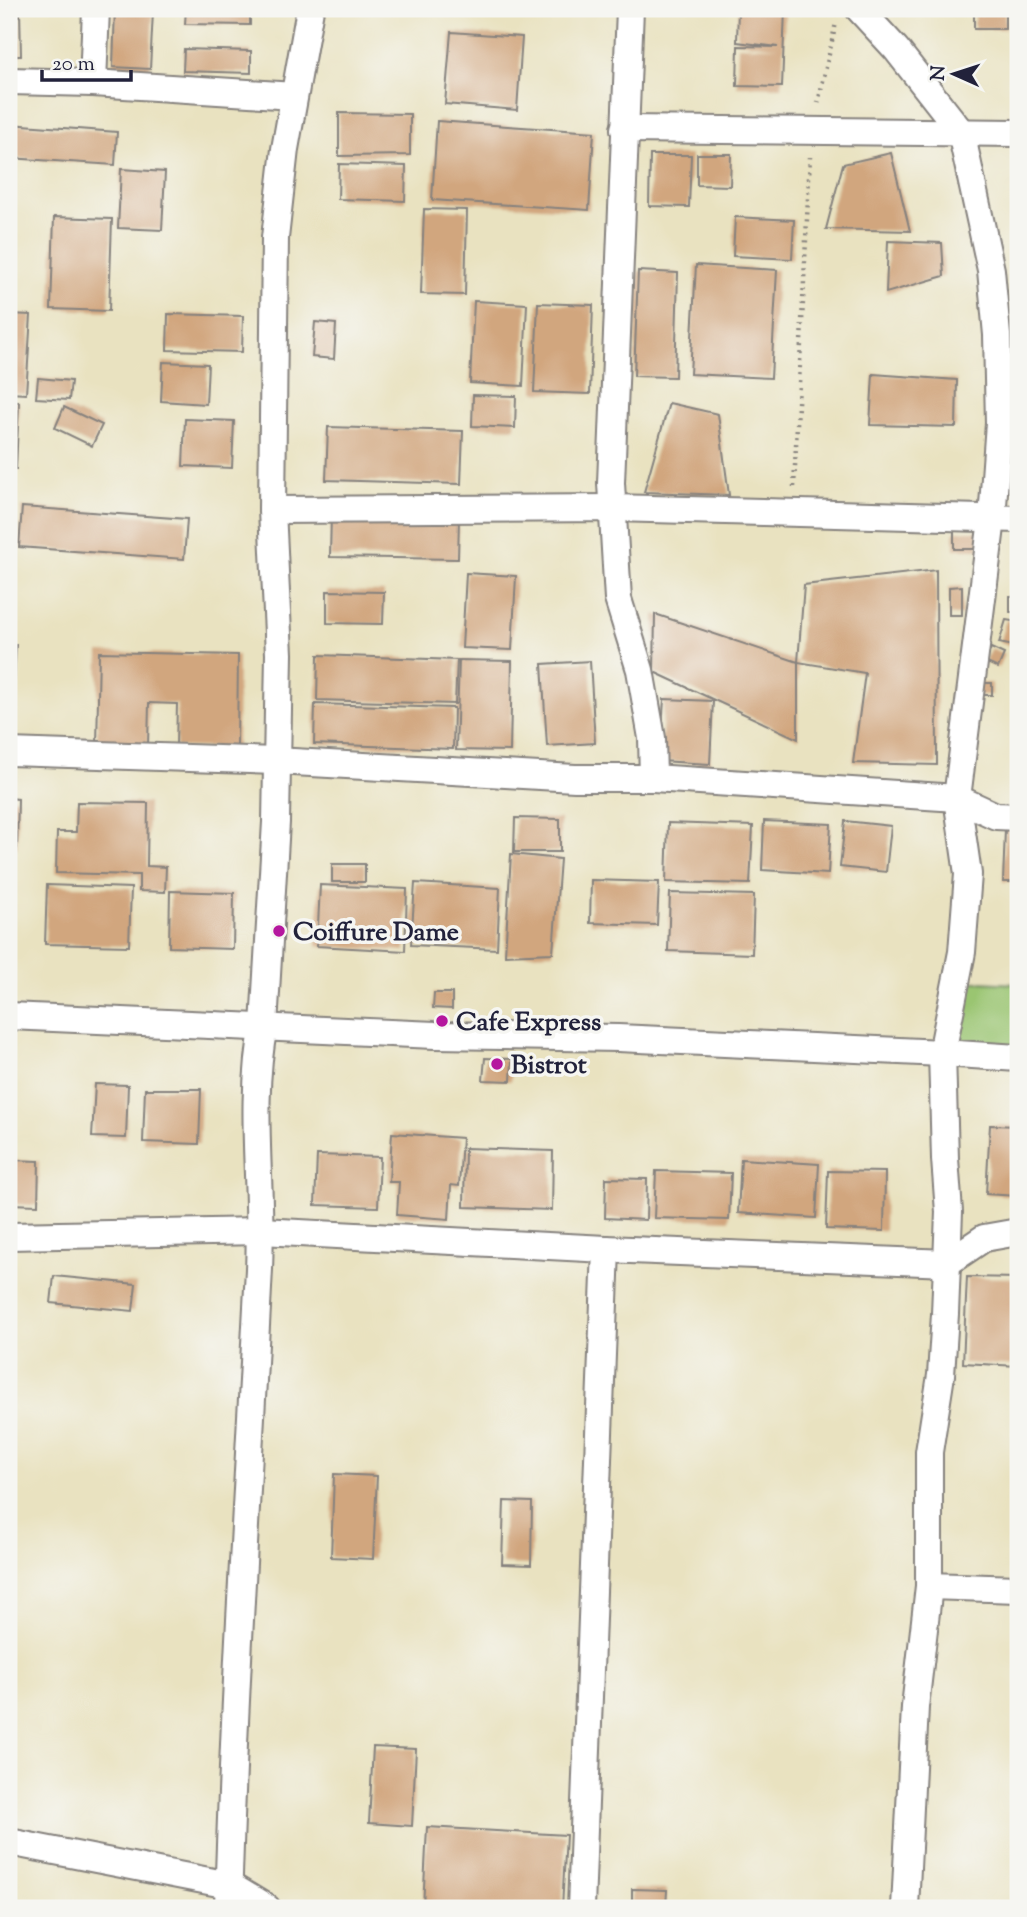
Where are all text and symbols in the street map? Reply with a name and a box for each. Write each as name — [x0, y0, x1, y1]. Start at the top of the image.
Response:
scale bar — [42, 38, 131, 82]
north arrow — [918, 38, 988, 108]
text: 20 m — [52, 50, 95, 80]
text: N — [926, 65, 953, 82]
place label: Coiffure Dame — [293, 915, 459, 952]
marker: Coiffure Dame — [271, 923, 287, 939]
place label: Cafe Express — [456, 1005, 601, 1042]
marker: Cafe Express — [434, 1013, 450, 1029]
place label: Bistrot — [511, 1048, 587, 1085]
marker: Bistrot — [489, 1056, 505, 1072]

